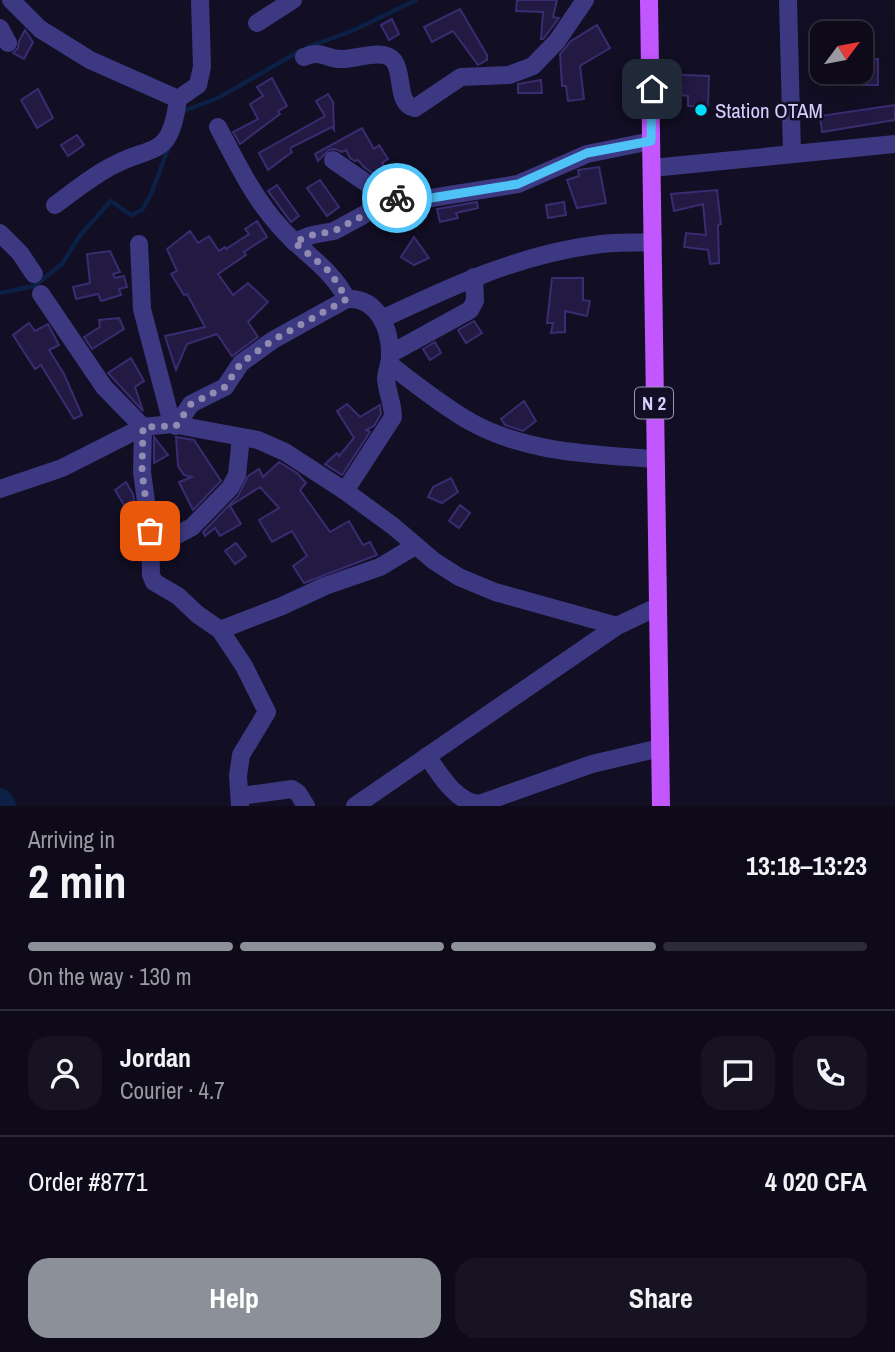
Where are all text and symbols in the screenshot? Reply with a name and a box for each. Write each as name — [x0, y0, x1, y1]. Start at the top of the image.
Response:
north arrow — [810, 21, 873, 84]
map controls — [810, 21, 873, 84]
pin — [622, 59, 682, 119]
icon: home — [633, 70, 671, 108]
place label: Station OTAM — [715, 96, 823, 125]
marker: Station OTAM — [693, 102, 709, 118]
courier — [362, 163, 432, 233]
icon: bike — [378, 179, 416, 217]
road number: N 2 — [635, 388, 673, 418]
pin — [120, 501, 180, 561]
icon: bag — [131, 512, 169, 550]
text: Arriving in — [28, 824, 115, 855]
text: 13:18–13:23 — [746, 848, 867, 883]
text: 2 min — [28, 850, 127, 912]
text: On the way · 130 m — [28, 961, 192, 992]
button: person — [28, 1036, 102, 1110]
button: chat — [701, 1036, 775, 1110]
button: phone — [793, 1036, 867, 1110]
text: Jordan — [120, 1040, 191, 1075]
text: Courier · 4.7 — [120, 1075, 225, 1106]
text: Order #8771 — [28, 1164, 148, 1199]
text: 4 020 CFA — [765, 1164, 867, 1199]
button: Help — [28, 1258, 441, 1338]
button: Share — [455, 1258, 867, 1338]

